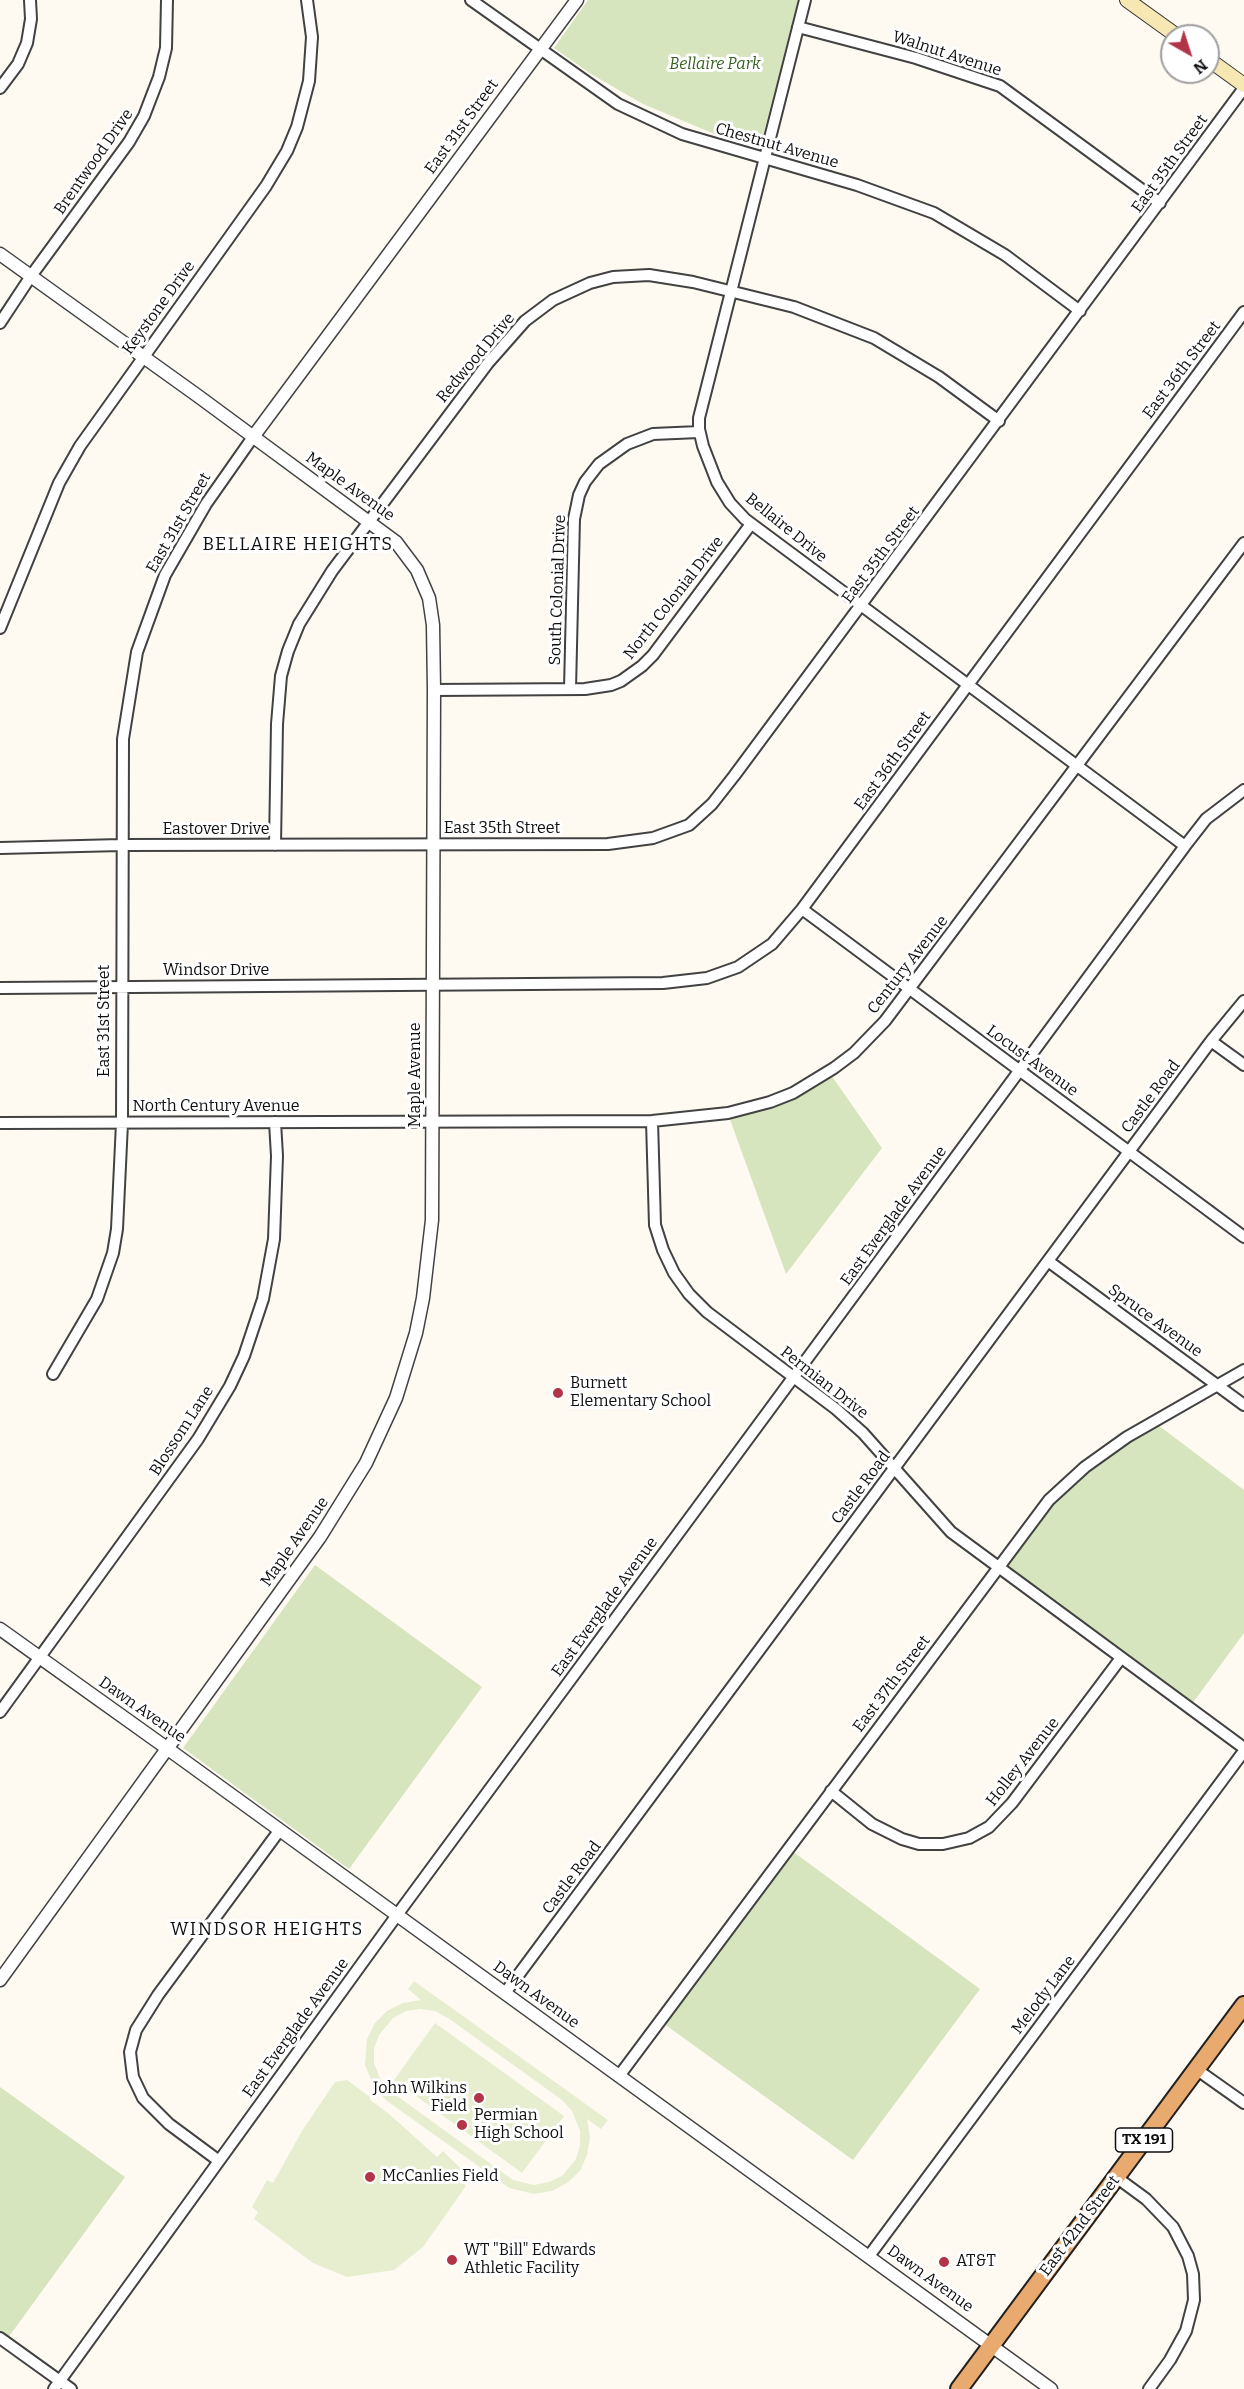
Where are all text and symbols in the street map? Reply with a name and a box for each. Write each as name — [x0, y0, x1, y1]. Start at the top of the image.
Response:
north arrow — [1160, 24, 1220, 84]
street label: Walnut Avenue — [890, 27, 1004, 81]
park label: Bellaire Park — [669, 55, 761, 75]
text: N — [1190, 56, 1211, 78]
street label: East 31st Street — [421, 76, 503, 178]
street label: Brentwood Drive — [51, 106, 137, 218]
street label: East 35th Street — [1128, 111, 1212, 217]
street label: Chestnut Avenue — [713, 119, 841, 173]
street label: Keystone Drive — [119, 257, 199, 359]
street label: Redwood Drive — [433, 309, 519, 407]
street label: East 36th Street — [1139, 317, 1225, 423]
street label: Maple Avenue — [302, 448, 398, 526]
street label: East 31st Street — [143, 470, 215, 576]
street label: Bellaire Drive — [741, 489, 831, 567]
street label: East 35th Street — [838, 503, 924, 607]
street label: South Colonial Drive — [546, 514, 570, 666]
street label: North Colonial Drive — [620, 533, 728, 663]
district label: BELLAIRE HEIGHTS — [202, 534, 394, 556]
street label: East 36th Street — [851, 708, 935, 814]
street label: East 35th Street — [444, 819, 560, 839]
street label: Eastover Drive — [162, 820, 270, 840]
street label: Century Avenue — [864, 912, 952, 1018]
street label: Windsor Drive — [163, 961, 269, 981]
street label: East 31st Street — [95, 965, 115, 1077]
street label: Locust Avenue — [982, 1021, 1082, 1101]
street label: Maple Avenue — [406, 1022, 426, 1128]
street label: Castle Road — [1117, 1057, 1185, 1137]
street label: North Century Avenue — [132, 1097, 300, 1117]
street label: East Everglade Avenue — [837, 1143, 951, 1289]
street label: Spruce Avenue — [1104, 1280, 1206, 1362]
street label: Permian Drive — [776, 1343, 872, 1423]
place label: Burnett Elementary School — [570, 1374, 711, 1412]
street label: Blossom Lane — [146, 1383, 218, 1479]
marker: Burnett Elementary School — [551, 1386, 565, 1400]
street label: Castle Road — [827, 1448, 895, 1528]
street label: Maple Avenue — [257, 1493, 333, 1591]
street label: East Everglade Avenue — [548, 1534, 662, 1680]
street label: East 37th Street — [849, 1632, 935, 1736]
street label: Dawn Avenue — [95, 1673, 189, 1747]
street label: Holley Avenue — [982, 1714, 1064, 1810]
street label: Castle Road — [538, 1838, 606, 1918]
district label: WINDSOR HEIGHTS — [170, 1919, 364, 1941]
street label: Melody Lane — [1008, 1952, 1080, 2038]
street label: East Everglade Avenue — [239, 1955, 353, 2101]
street label: Dawn Avenue — [489, 1957, 583, 2033]
place label: John Wilkins Field — [373, 2079, 467, 2117]
marker: John Wilkins Field — [472, 2091, 486, 2105]
place label: Permian High School — [474, 2106, 564, 2144]
marker: Permian High School — [455, 2118, 469, 2132]
road number: TX 191 — [1116, 2128, 1172, 2152]
place label: McCanlies Field — [382, 2167, 498, 2187]
marker: McCanlies Field — [363, 2170, 377, 2184]
street label: East 42nd Street — [1036, 2172, 1124, 2280]
place label: WT "Bill" Edwards Athletic Facility — [464, 2241, 596, 2279]
street label: Dawn Avenue — [883, 2241, 977, 2317]
place label: AT&T — [956, 2252, 996, 2272]
marker: WT "Bill" Edwards Athletic Facility — [445, 2253, 459, 2267]
marker: AT&T — [937, 2255, 951, 2269]

